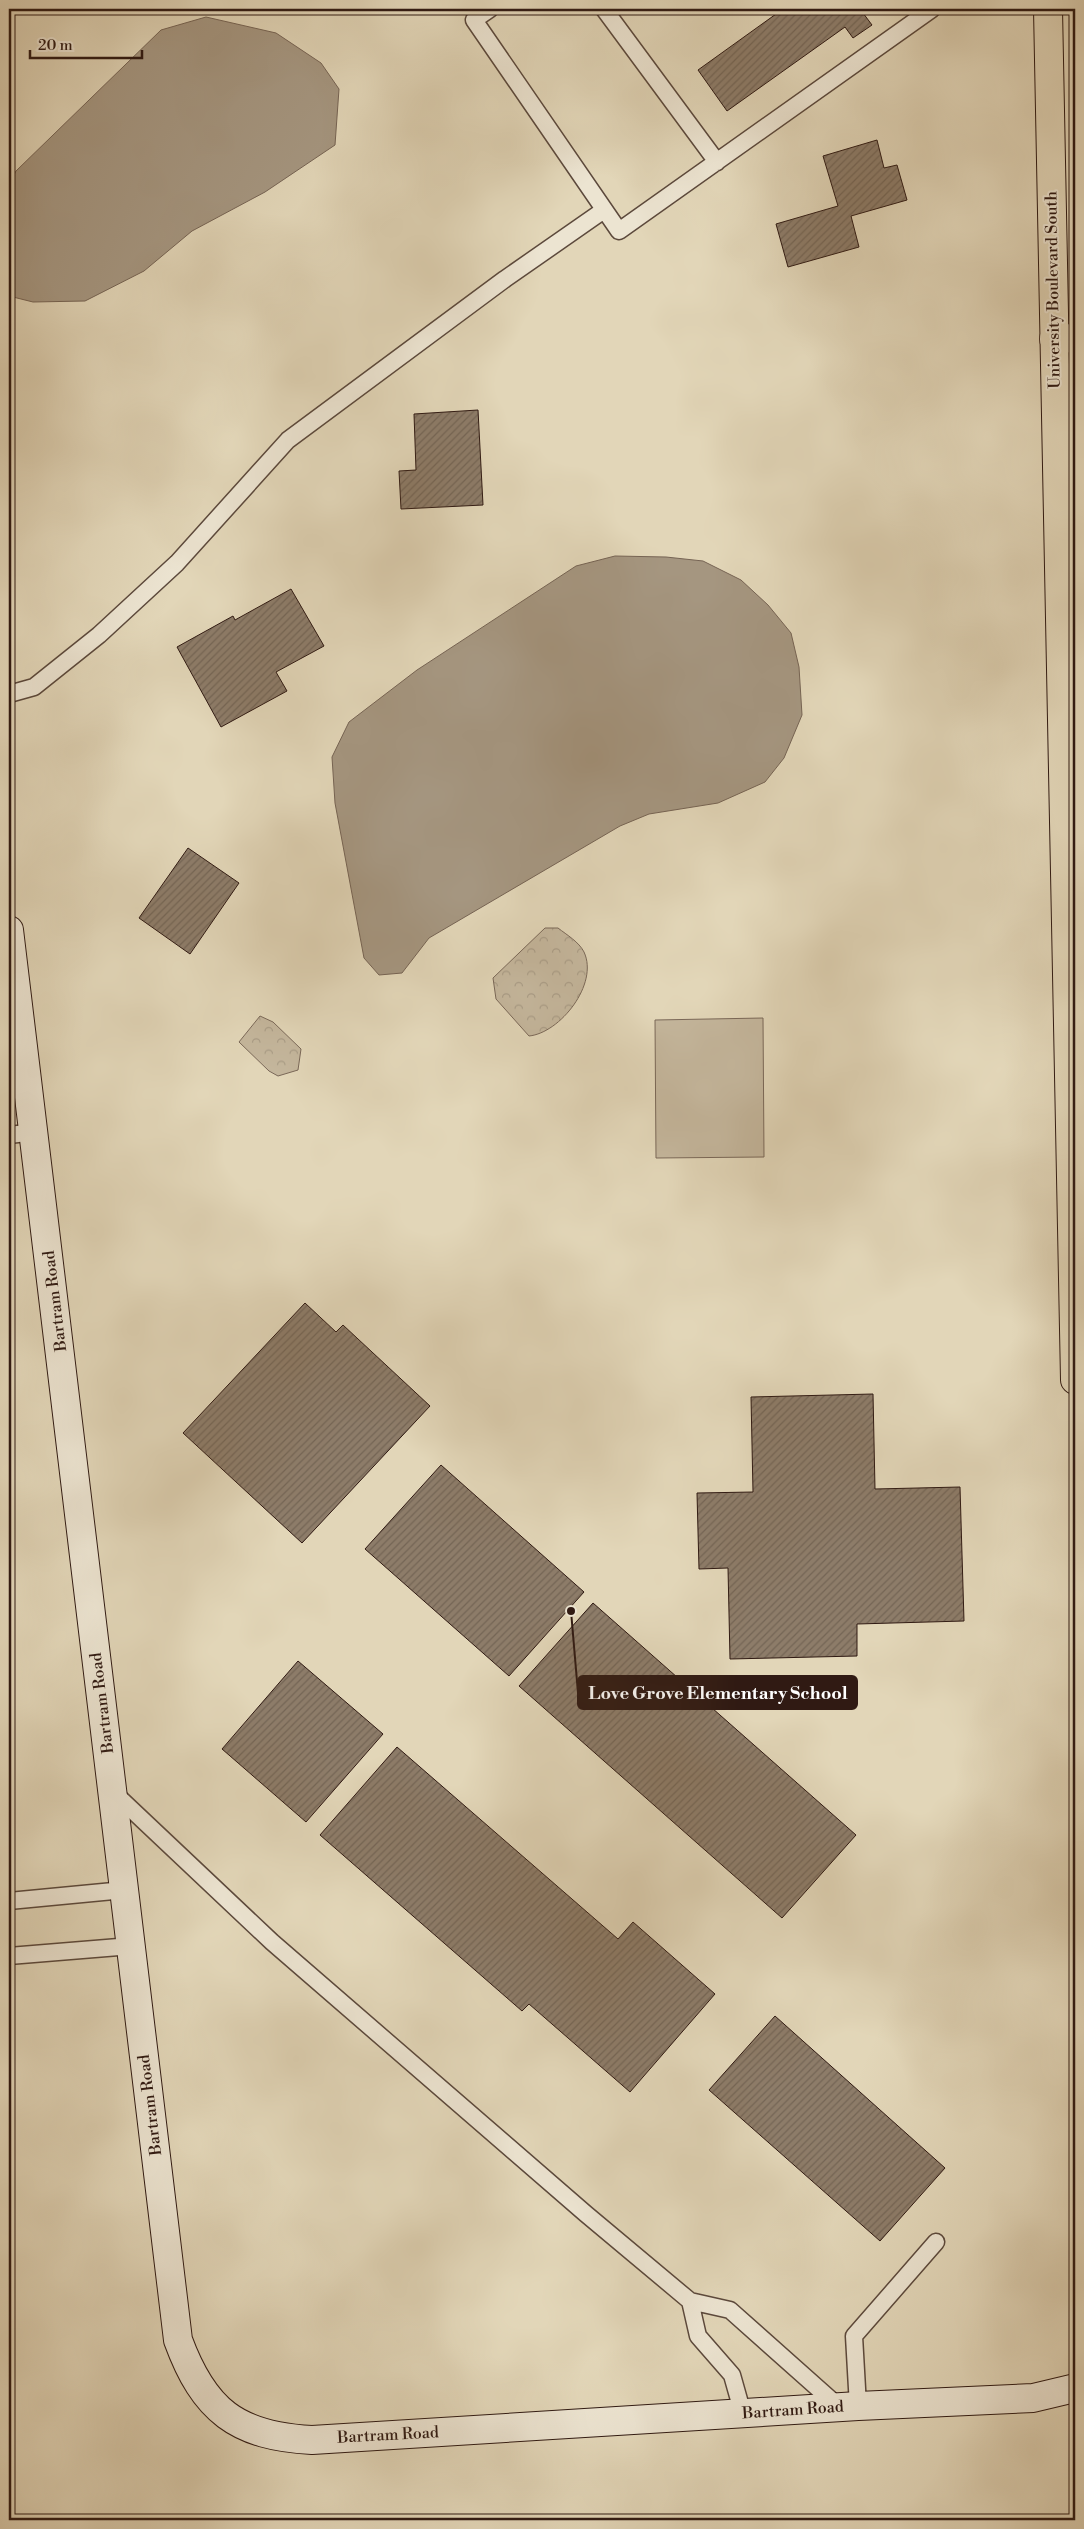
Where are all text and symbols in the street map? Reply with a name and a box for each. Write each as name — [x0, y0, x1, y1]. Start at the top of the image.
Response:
scale bar — [30, 28, 142, 60]
text: 20 m — [38, 36, 73, 55]
street label: University Boulevard South — [1041, 191, 1065, 389]
street label: Bartram Road — [39, 1249, 71, 1354]
street label: Bartram Road — [86, 1651, 118, 1756]
callout: Love Grove Elementary School — [578, 1676, 857, 1709]
text: Love Grove Elementary School — [588, 1682, 848, 1705]
street label: Bartram Road — [134, 2053, 166, 2158]
street label: Bartram Road — [741, 2396, 844, 2424]
street label: Bartram Road — [336, 2422, 439, 2448]

